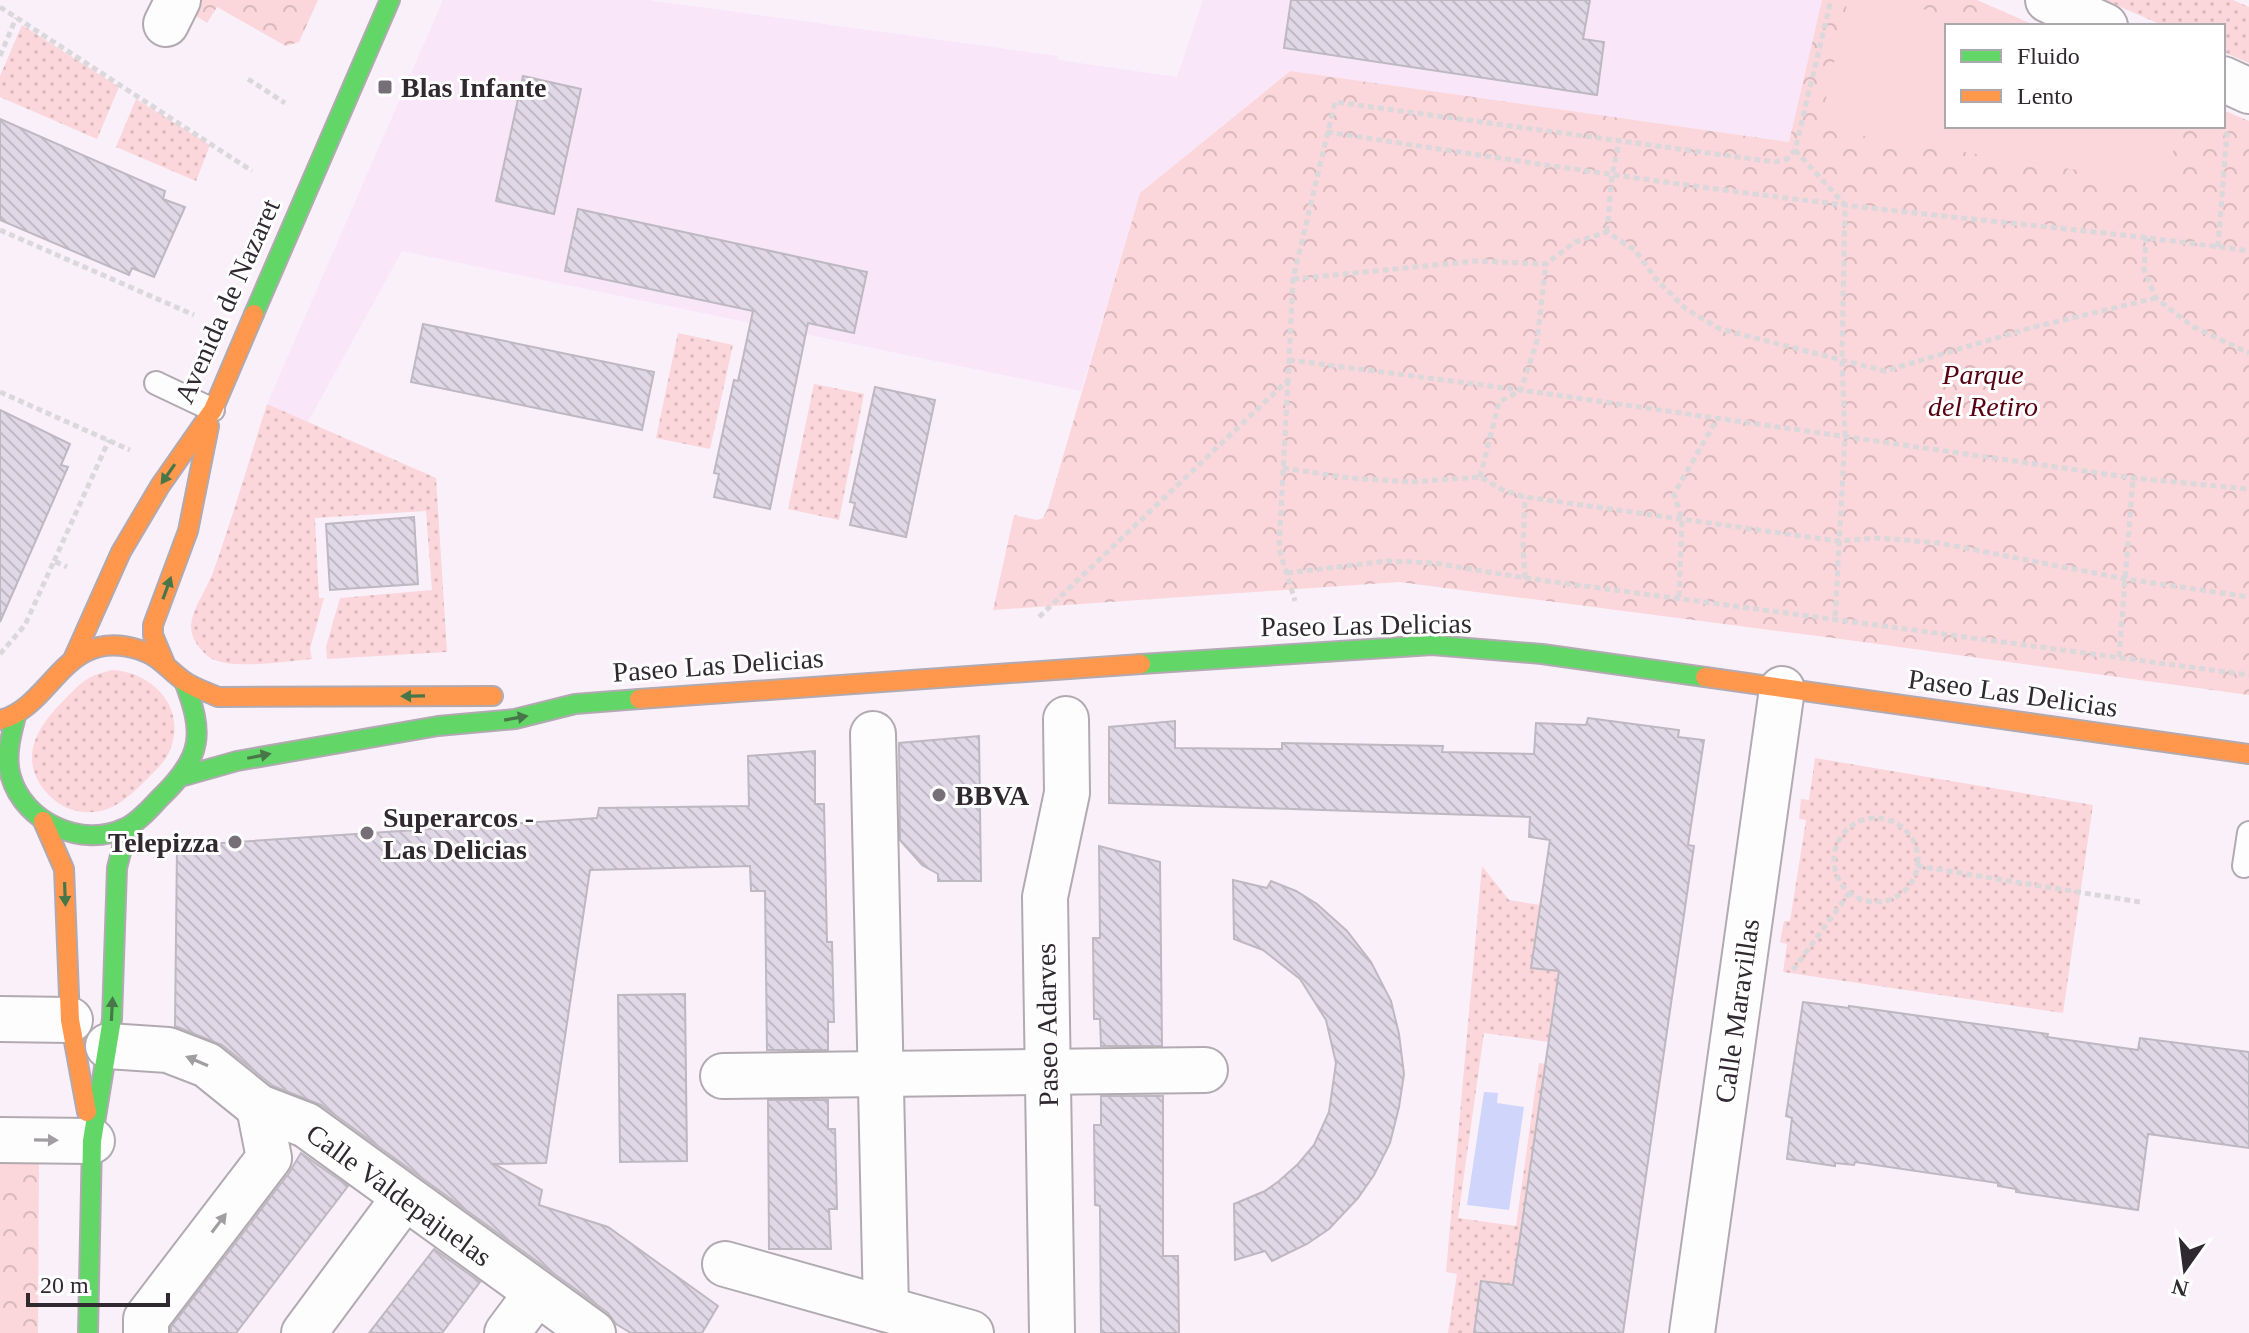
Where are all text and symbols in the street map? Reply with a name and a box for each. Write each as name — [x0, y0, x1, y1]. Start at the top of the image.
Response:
legend — [1945, 24, 2225, 128]
text: Fluido — [2017, 43, 2080, 69]
place label: Blas Infante — [401, 72, 546, 103]
marker: Blas Infante — [376, 78, 394, 96]
text: Lento — [2017, 83, 2073, 109]
street label: Avenida de Nazaret — [168, 194, 286, 408]
park label: Parque del Retiro — [1928, 359, 2038, 422]
one-way arrow — [161, 464, 176, 485]
one-way arrow — [161, 576, 174, 600]
street label: Paseo Las Delicias — [1260, 608, 1472, 642]
street label: Paseo Las Delicias — [611, 642, 825, 688]
street label: Paseo Las Delicias — [1906, 663, 2120, 723]
one-way arrow — [400, 690, 425, 702]
one-way arrow — [504, 711, 529, 723]
one-way arrow — [247, 750, 272, 762]
place label: BBVA — [955, 780, 1030, 811]
marker: BBVA — [930, 786, 948, 804]
place label: Superarcos - Las Delicias — [383, 802, 534, 865]
marker: Superarcos - Las Delicias — [358, 824, 376, 842]
place label: Telepizza — [108, 827, 219, 858]
marker: Telepizza — [226, 833, 244, 851]
one-way arrow — [59, 882, 71, 907]
street label: Calle Maravillas — [1709, 917, 1765, 1105]
street label: Paseo Adarves — [1030, 943, 1064, 1107]
one-way arrow — [106, 996, 119, 1021]
one-way arrow — [185, 1055, 208, 1068]
street label: Calle Valdepajuelas — [300, 1117, 498, 1273]
one-way arrow — [34, 1134, 59, 1147]
one-way arrow — [211, 1213, 227, 1234]
north arrow — [2145, 1229, 2225, 1309]
scale bar — [28, 1257, 168, 1307]
text: 20 m — [40, 1272, 89, 1298]
text: N — [2169, 1274, 2191, 1302]

